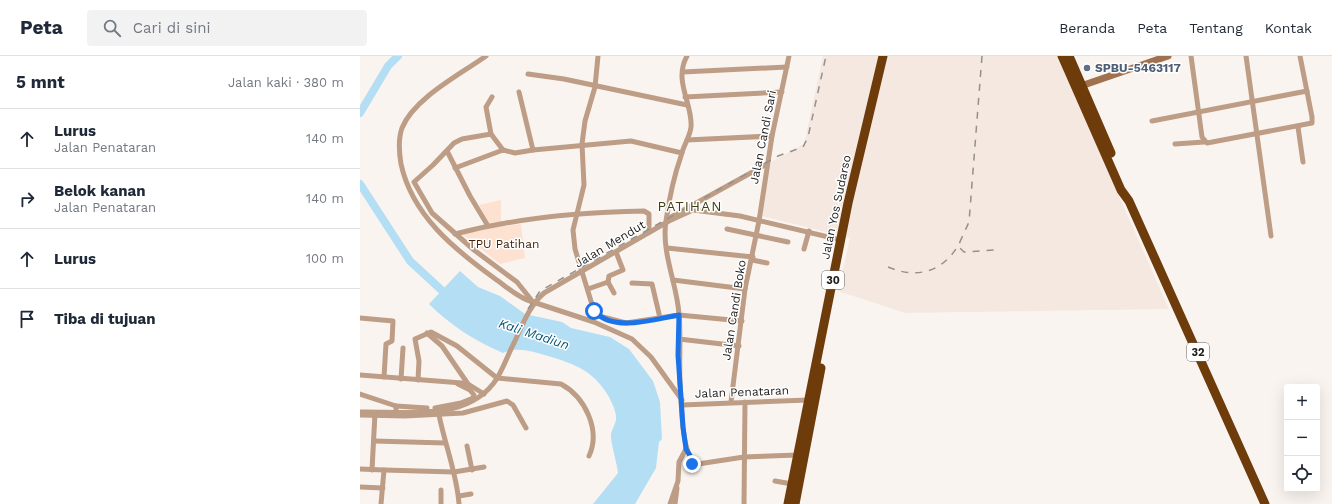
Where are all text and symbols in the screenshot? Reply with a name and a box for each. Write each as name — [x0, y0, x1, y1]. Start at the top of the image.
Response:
search box — [87, 10, 367, 46]
text: Peta — [20, 16, 63, 39]
icon: search — [101, 17, 123, 39]
text: Cari di sini — [133, 19, 210, 37]
text: Beranda — [1059, 20, 1115, 36]
text: Peta — [1137, 20, 1167, 36]
text: Tentang — [1189, 20, 1243, 36]
text: Kontak — [1265, 20, 1312, 36]
place label: SPBU-5463117 — [1095, 61, 1181, 75]
marker: SPBU-5463117 — [1082, 63, 1092, 73]
text: 5 mnt — [16, 72, 65, 92]
text: Jalan kaki · 380 m — [228, 75, 344, 90]
street label: Jalan Candi Sari — [747, 89, 779, 185]
text: Lurus — [54, 122, 96, 140]
icon: ahead — [16, 128, 38, 150]
text: 140 m — [306, 131, 344, 146]
text: Jalan Penataran — [54, 140, 156, 155]
street label: Jalan Yos Sudarso — [818, 154, 854, 260]
text: Belok kanan — [54, 182, 145, 200]
icon: right — [16, 188, 38, 210]
text: 140 m — [306, 191, 344, 206]
district label: PATIHAN — [657, 198, 723, 214]
text: Jalan Penataran — [54, 200, 156, 215]
street label: Jalan Mendut — [572, 217, 648, 271]
park label: TPU Patihan — [469, 237, 539, 251]
icon: ahead — [16, 248, 38, 270]
text: Lurus — [54, 250, 96, 268]
text: 100 m — [306, 251, 344, 266]
street label: Jalan Candi Boko — [719, 259, 749, 361]
road number: 30 — [822, 271, 844, 289]
route start — [585, 302, 603, 320]
icon: arrive — [16, 308, 38, 330]
text: Tiba di tujuan — [54, 310, 156, 328]
water label: Kali Madiun — [497, 316, 571, 352]
road number: 32 — [1187, 343, 1209, 361]
street label: Jalan Penataran — [695, 383, 789, 401]
map controls — [1284, 384, 1320, 492]
button: + — [1284, 384, 1320, 420]
button: − — [1284, 420, 1320, 456]
route end — [683, 455, 701, 473]
button: locate — [1284, 456, 1320, 492]

